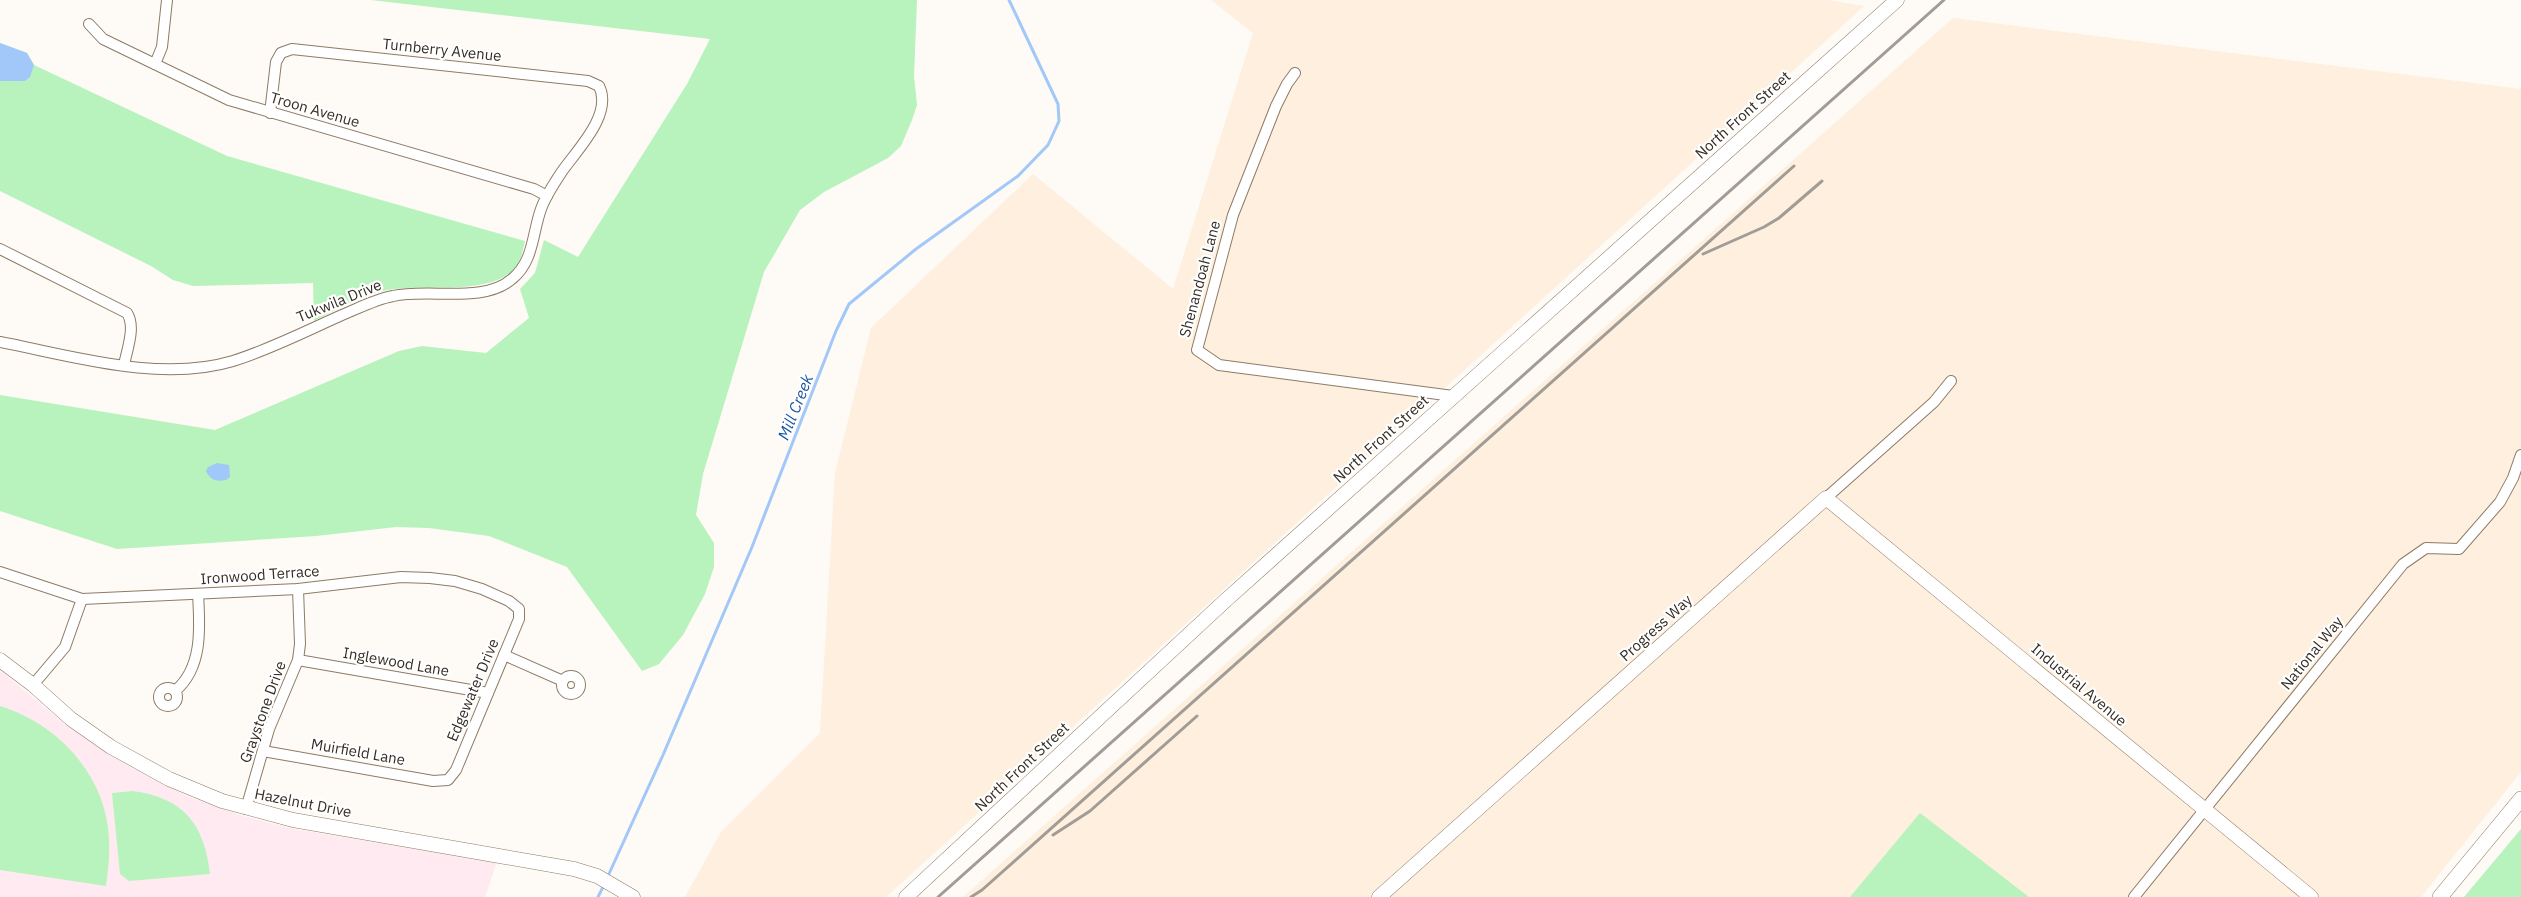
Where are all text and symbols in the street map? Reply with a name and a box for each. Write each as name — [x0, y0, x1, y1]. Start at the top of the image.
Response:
street label: Turnberry Avenue — [382, 34, 503, 65]
street label: North Front Street — [1691, 67, 1794, 163]
street label: Troon Avenue — [268, 88, 362, 131]
street label: Shenandoah Lane — [1175, 218, 1224, 339]
street label: Tukwila Drive — [294, 275, 384, 326]
water label: Mill Creek — [773, 371, 817, 443]
street label: North Front Street — [1329, 391, 1432, 487]
street label: Ironwood Terrace — [200, 561, 320, 588]
street label: Progress Way — [1615, 590, 1696, 665]
street label: National Way — [2276, 612, 2347, 693]
street label: Edgewater Drive — [442, 635, 503, 744]
street label: Industrial Avenue — [2028, 639, 2131, 730]
street label: Inglewood Lane — [342, 643, 451, 680]
street label: Graystone Drive — [235, 658, 290, 765]
street label: North Front Street — [970, 718, 1073, 815]
street label: Muirfield Lane — [309, 734, 407, 769]
street label: Hazelnut Drive — [253, 784, 353, 821]

